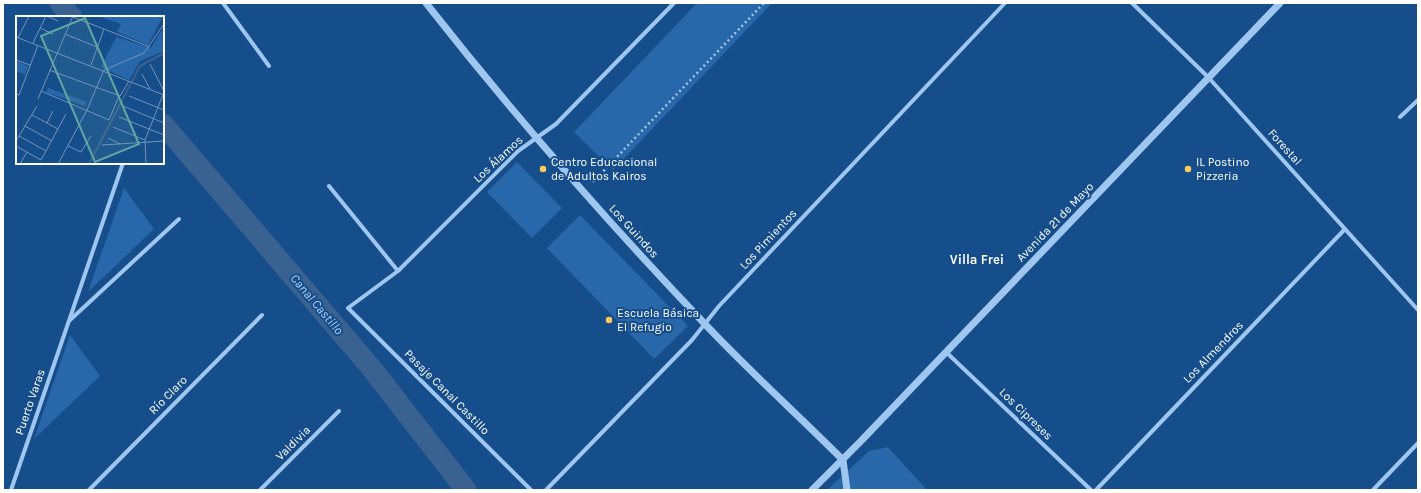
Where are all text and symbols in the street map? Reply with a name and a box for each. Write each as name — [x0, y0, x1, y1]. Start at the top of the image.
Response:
inset map — [16, 16, 164, 164]
street label: Forestal — [1265, 126, 1305, 168]
street label: Los Álamos — [470, 132, 526, 185]
place label: Centro Educacional de Adultos Kairos — [551, 155, 657, 183]
place label: IL Postino Pizzeria — [1196, 155, 1249, 183]
marker: Centro Educacional de Adultos Kairos — [538, 164, 548, 174]
marker: IL Postino Pizzeria — [1183, 164, 1193, 174]
street label: Avenida 21 de Mayo — [1013, 179, 1097, 265]
street label: Los Guindos — [606, 201, 662, 261]
street label: Los Pimientos — [737, 206, 799, 272]
district label: Villa Frei — [950, 252, 1004, 267]
water label: Canal Castillo — [287, 271, 347, 338]
place label: Escuela Básica El Refugio — [617, 306, 699, 334]
marker: Escuela Básica El Refugio — [604, 315, 614, 325]
street label: Los Almendros — [1180, 318, 1246, 386]
street label: Pasaje Canal Castillo — [402, 347, 492, 437]
street label: Puerto Varas — [12, 367, 48, 437]
street label: Río Claro — [146, 373, 190, 417]
street label: Los Cipreses — [996, 385, 1056, 443]
street label: Valdivia — [273, 423, 313, 463]

